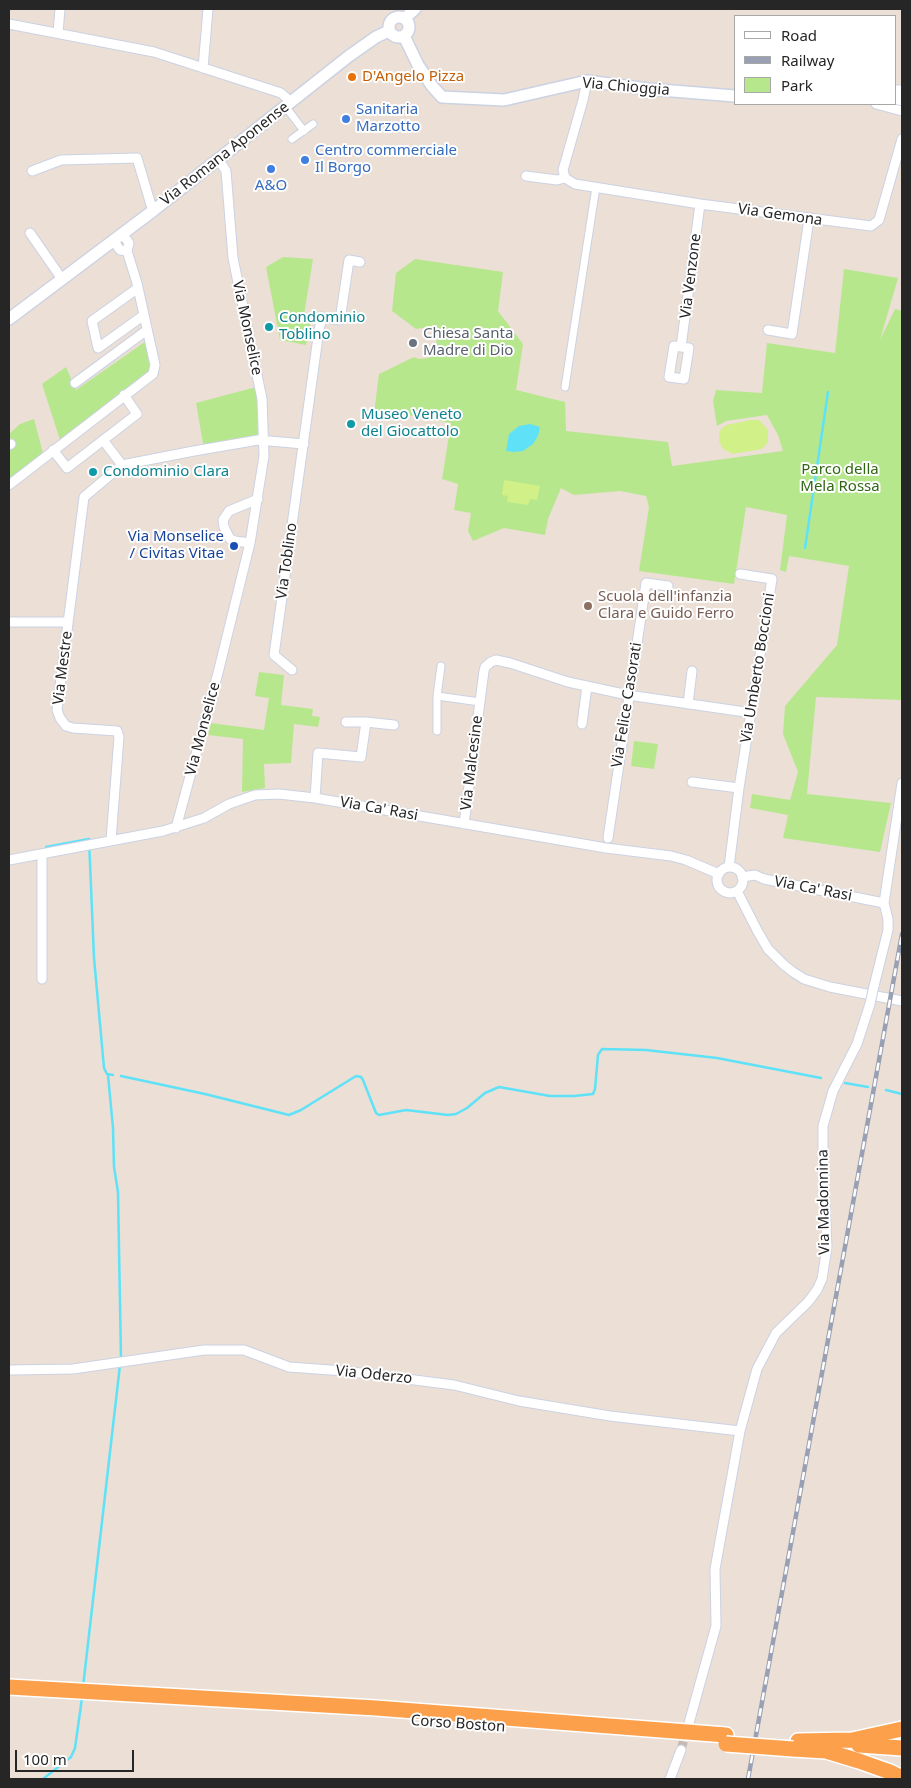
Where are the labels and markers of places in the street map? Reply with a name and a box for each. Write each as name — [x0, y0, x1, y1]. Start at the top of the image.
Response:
place label: D'Angelo Pizza — [362, 68, 464, 86]
marker: D'Angelo Pizza — [346, 71, 358, 83]
place label: Sanitaria Marzotto — [356, 101, 420, 136]
marker: Sanitaria Marzotto — [340, 113, 352, 125]
place label: Centro commerciale Il Borgo — [315, 142, 457, 177]
marker: Centro commerciale Il Borgo — [299, 154, 311, 166]
marker: A&O — [265, 163, 277, 175]
place label: A&O — [255, 177, 287, 195]
place label: Condominio Toblino — [279, 309, 365, 344]
marker: Condominio Toblino — [263, 321, 275, 333]
place label: Chiesa Santa Madre di Dio — [423, 325, 513, 360]
marker: Chiesa Santa Madre di Dio — [407, 337, 419, 349]
place label: Museo Veneto del Giocattolo — [361, 406, 462, 441]
marker: Museo Veneto del Giocattolo — [345, 418, 357, 430]
place label: Condominio Clara — [103, 463, 229, 481]
marker: Condominio Clara — [87, 466, 99, 478]
place label: Via Monselice / Civitas Vitae — [128, 528, 224, 563]
marker: Via Monselice / Civitas Vitae — [228, 540, 240, 552]
place label: Scuola dell'infanzia Clara e Guido Ferro — [598, 588, 734, 623]
marker: Scuola dell'infanzia Clara e Guido Ferro — [582, 600, 594, 612]

